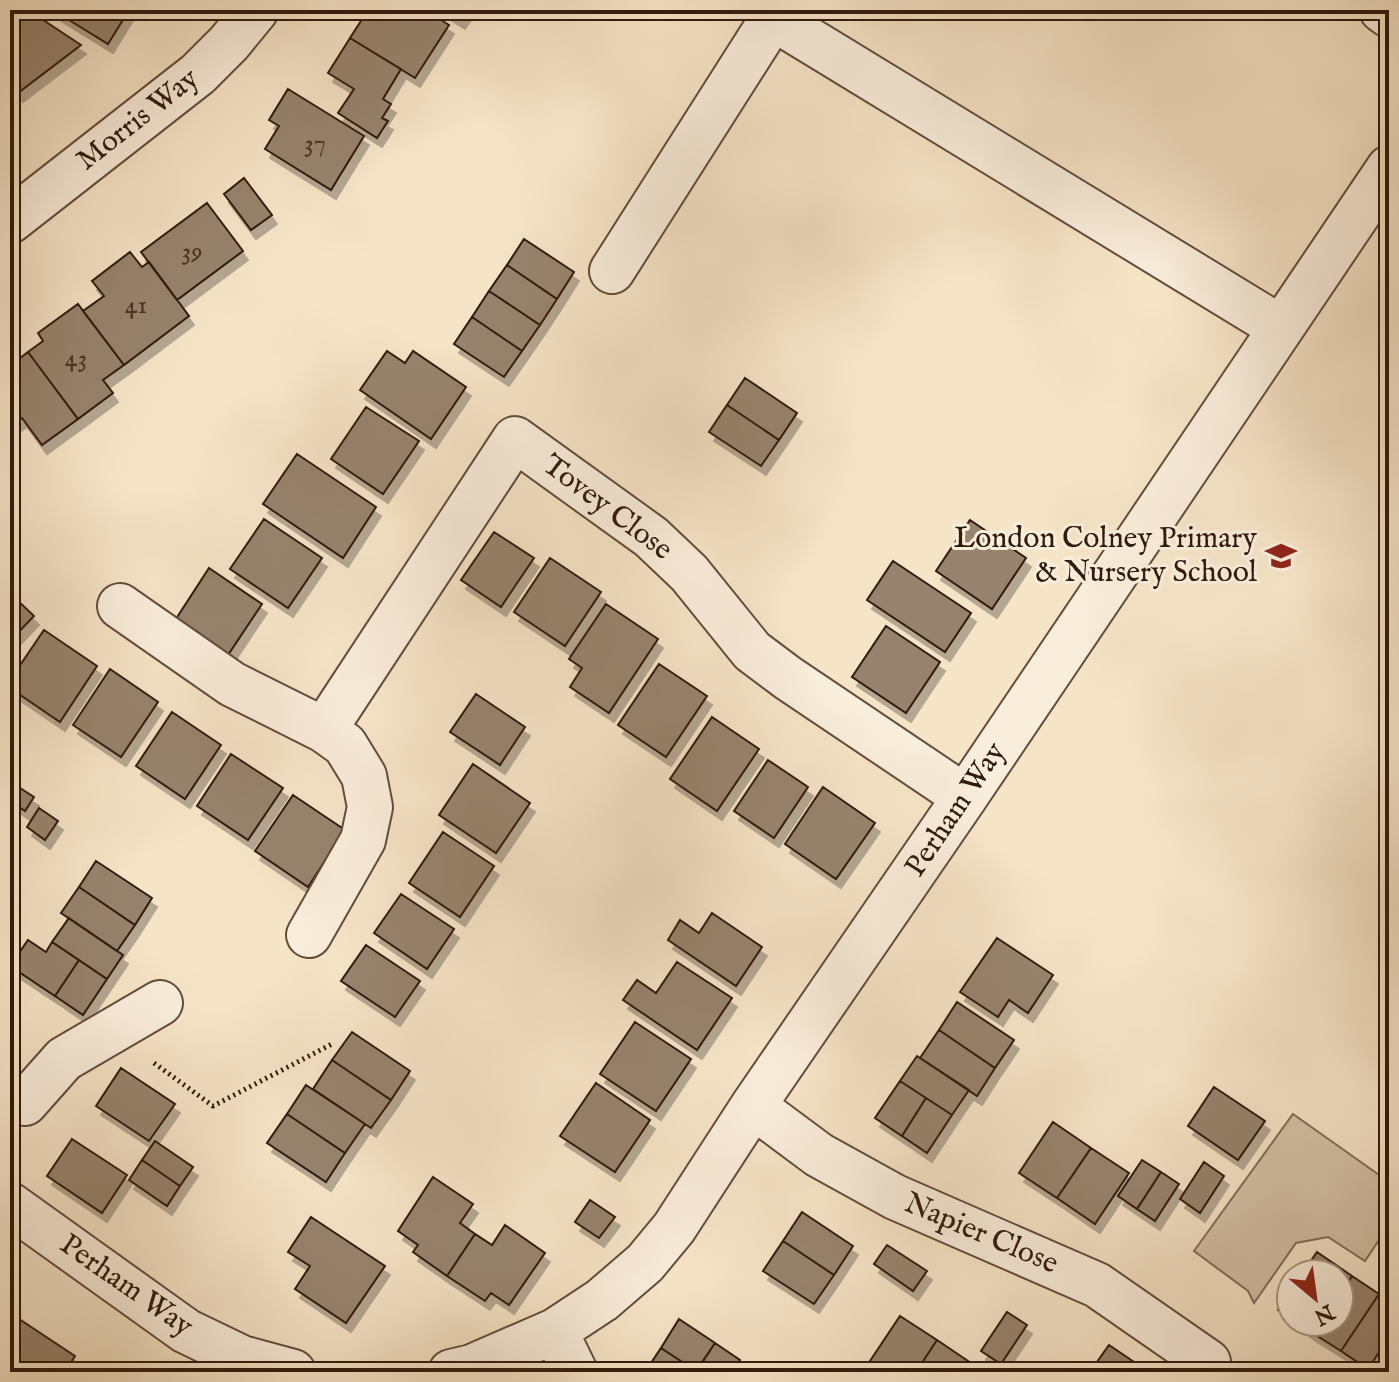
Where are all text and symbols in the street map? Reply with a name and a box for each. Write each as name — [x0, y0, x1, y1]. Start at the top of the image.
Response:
street label: Morris Way — [69, 60, 207, 180]
house number: 37 — [304, 127, 326, 160]
house number: 39 — [181, 235, 203, 268]
house number: 41 — [125, 289, 147, 322]
house number: 43 — [65, 342, 87, 375]
street label: Tovey Close — [534, 447, 680, 569]
place label: London Colney Primary & Nursery School — [954, 520, 1258, 592]
school or university icon: London Colney Primary & Nursery School — [1264, 539, 1298, 573]
street label: Perham Way — [897, 735, 1015, 885]
street label: Napier Close — [898, 1185, 1064, 1283]
street label: Perham Way — [52, 1226, 200, 1346]
north arrow — [1275, 1258, 1355, 1338]
text: N — [1309, 1296, 1340, 1331]

